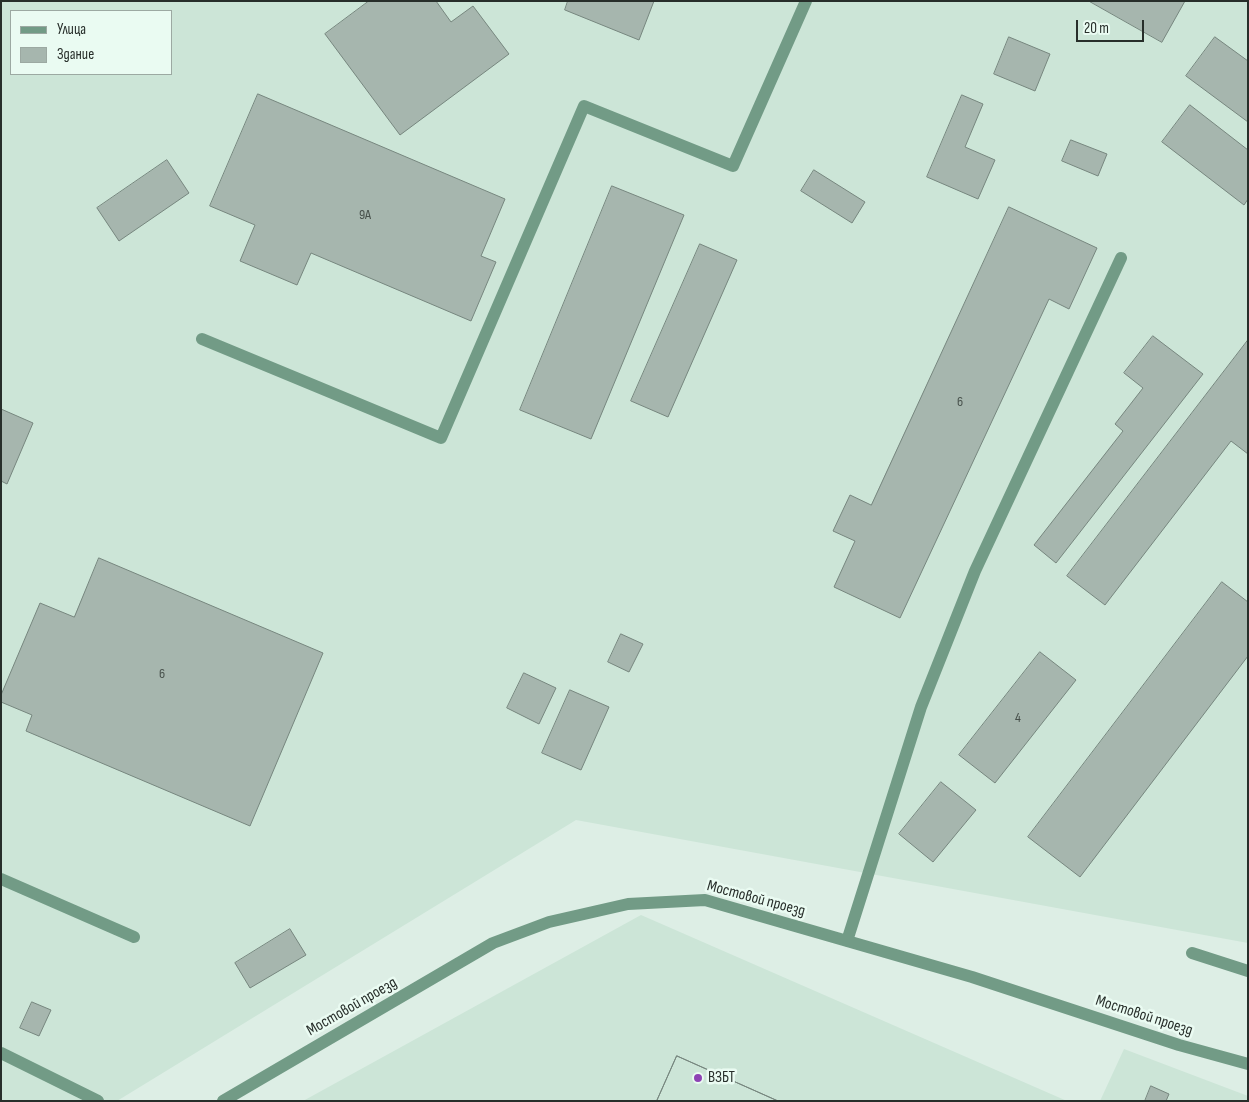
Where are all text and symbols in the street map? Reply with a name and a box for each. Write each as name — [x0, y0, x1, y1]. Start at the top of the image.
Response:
legend — [10, 10, 172, 75]
scale bar — [1079, 10, 1146, 42]
text: 20 m — [1084, 19, 1109, 38]
text: Улица — [57, 20, 86, 39]
text: Здание — [57, 45, 94, 64]
house number: 9А — [359, 207, 371, 223]
house number: 6 — [957, 394, 963, 410]
house number: 6 — [159, 666, 165, 682]
house number: 4 — [1015, 710, 1021, 726]
street label: Мостовой проезд — [705, 877, 807, 921]
street label: Мостовой проезд — [304, 973, 400, 1041]
street label: Мостовой проезд — [1093, 991, 1195, 1041]
place label: ВЗБТ — [708, 1068, 735, 1088]
marker: ВЗБТ — [692, 1072, 704, 1084]

